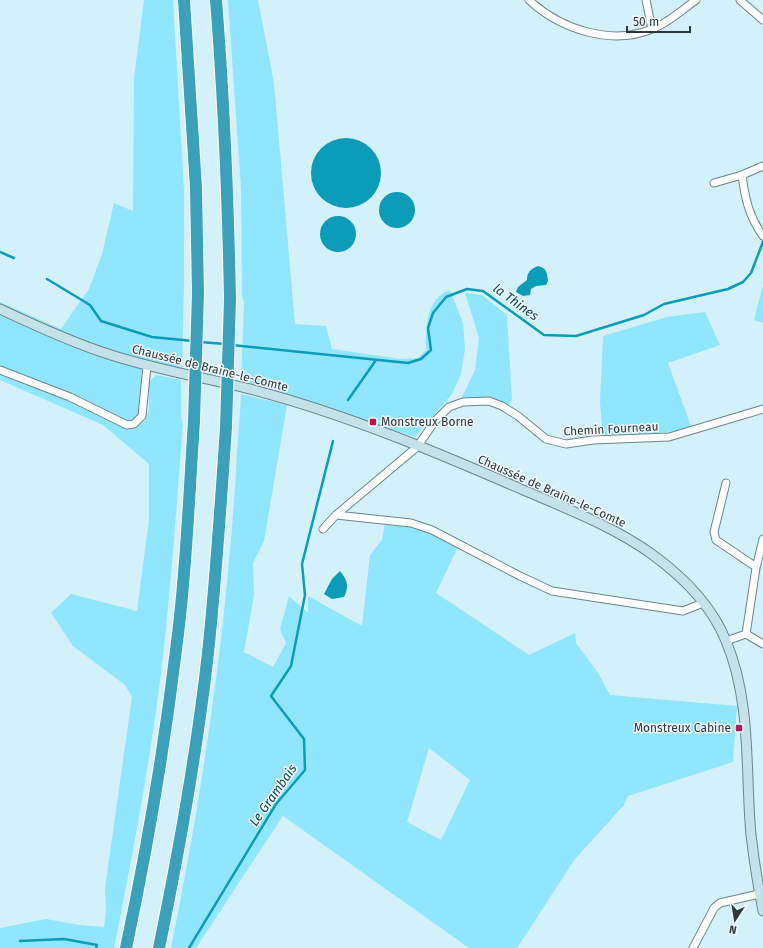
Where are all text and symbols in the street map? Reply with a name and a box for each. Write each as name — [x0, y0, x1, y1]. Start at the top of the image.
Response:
scale bar — [627, 8, 690, 34]
text: 50 m — [633, 15, 659, 29]
water label: la Thines — [490, 280, 542, 324]
street label: Chaussée de Braine-le-Comte — [130, 342, 290, 394]
place label: Monstreux Borne — [381, 415, 474, 429]
marker: Monstreux Borne — [368, 417, 378, 427]
street label: Chemin Fourneau — [563, 420, 659, 438]
street label: Chaussée de Braine-le-Comte — [476, 452, 628, 530]
place label: Monstreux Cabine — [634, 721, 731, 735]
marker: Monstreux Cabine — [734, 723, 744, 733]
water label: Le Grambais — [246, 761, 300, 829]
north arrow — [715, 900, 755, 940]
text: N — [728, 922, 738, 936]

